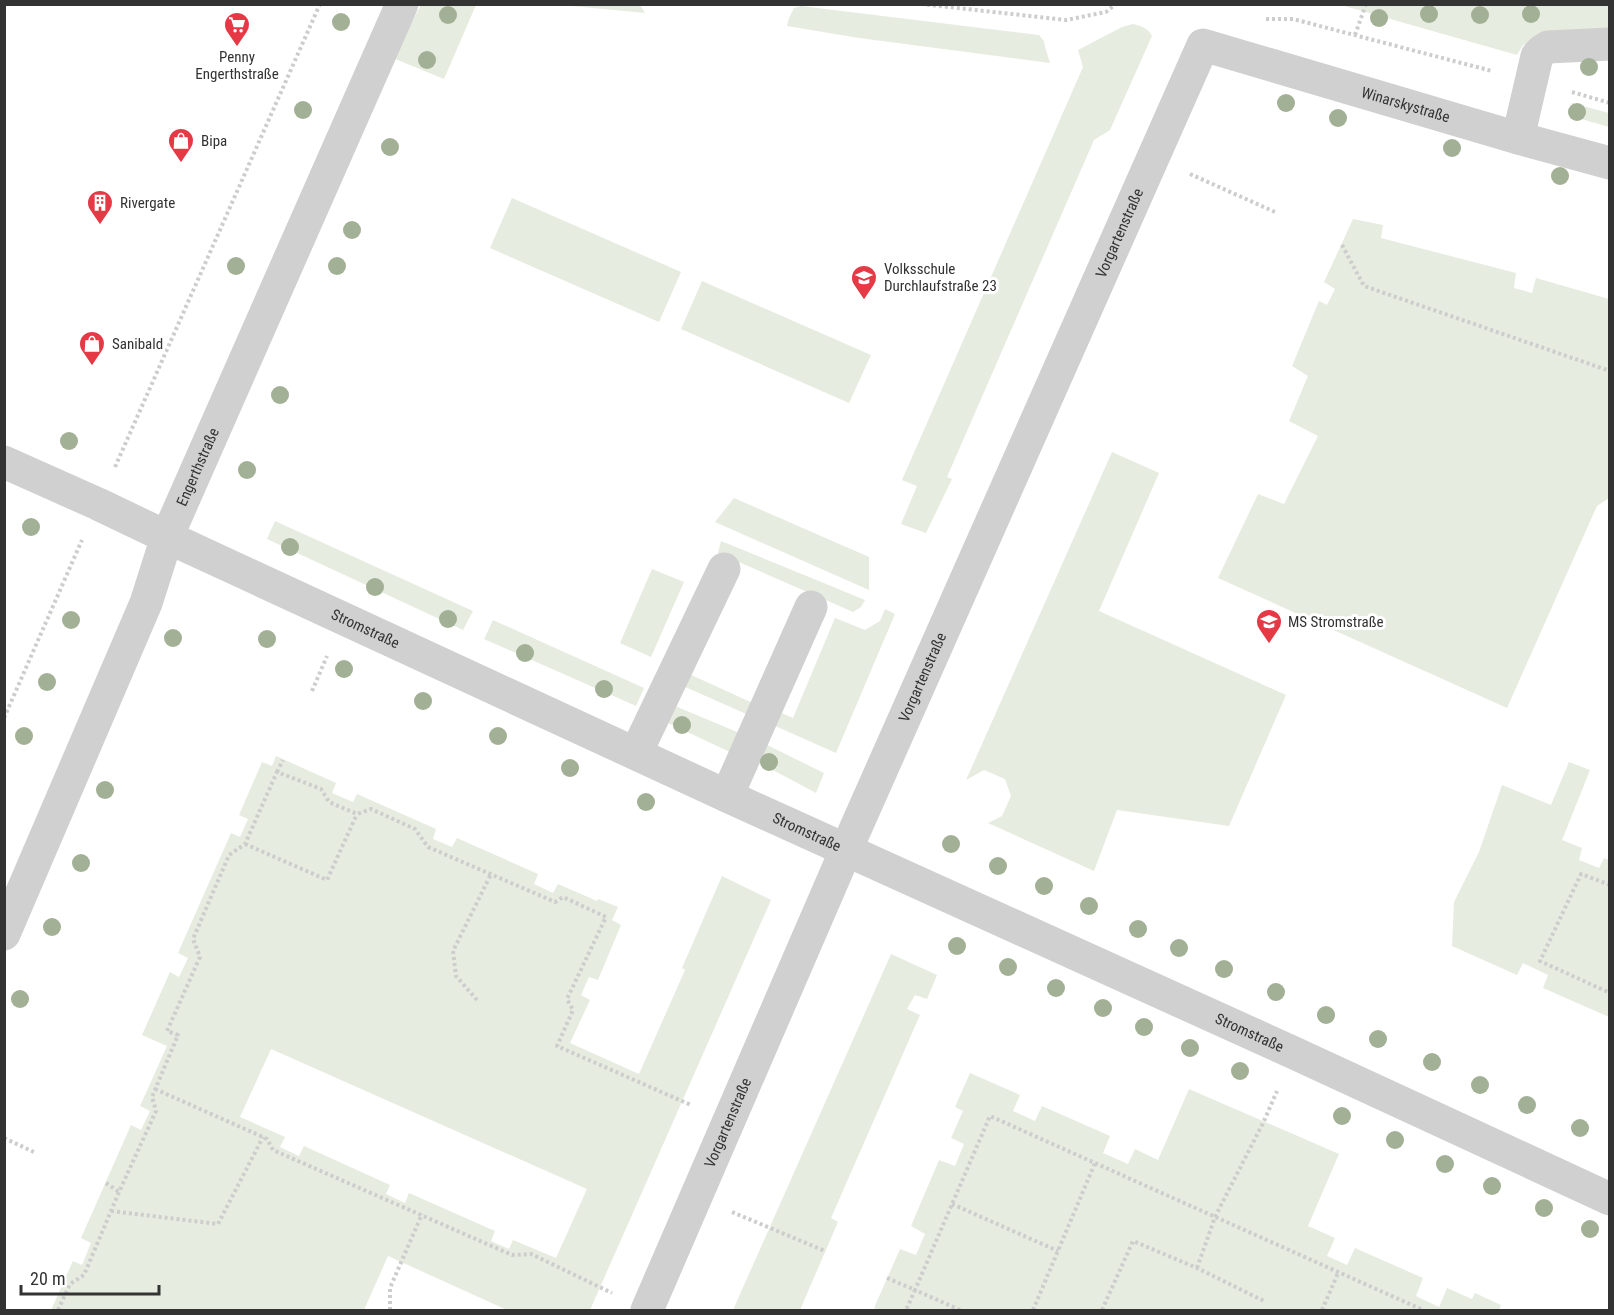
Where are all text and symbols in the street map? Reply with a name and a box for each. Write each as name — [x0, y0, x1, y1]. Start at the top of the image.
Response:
supermarket icon: Penny Engerthstraße — [222, 10, 252, 48]
place label: Penny Engerthstraße — [195, 48, 279, 83]
street label: Winarskystraße — [1359, 83, 1452, 126]
shop icon: Bipa — [166, 126, 196, 164]
place label: Bipa — [201, 132, 227, 150]
street label: Vorgartenstraße — [1092, 186, 1147, 281]
building icon: Rivergate — [85, 188, 115, 226]
place label: Rivergate — [120, 194, 175, 212]
place label: Volksschule Durchlaufstraße 23 — [884, 260, 997, 295]
school or university icon: Volksschule Durchlaufstraße 23 — [849, 263, 879, 301]
shop icon: Sanibald — [77, 329, 107, 367]
place label: Sanibald — [112, 335, 163, 353]
street label: Engerthstraße — [173, 425, 223, 509]
street label: Stromstraße — [328, 605, 402, 652]
school or university icon: MS Stromstraße — [1254, 607, 1284, 645]
place label: MS Stromstraße — [1288, 613, 1384, 631]
street label: Vorgartenstraße — [895, 630, 950, 725]
street label: Stromstraße — [770, 809, 844, 855]
street label: Stromstraße — [1212, 1009, 1286, 1056]
street label: Vorgartenstraße — [701, 1075, 755, 1170]
scale bar — [21, 1258, 159, 1296]
text: 20 m — [30, 1268, 65, 1289]

